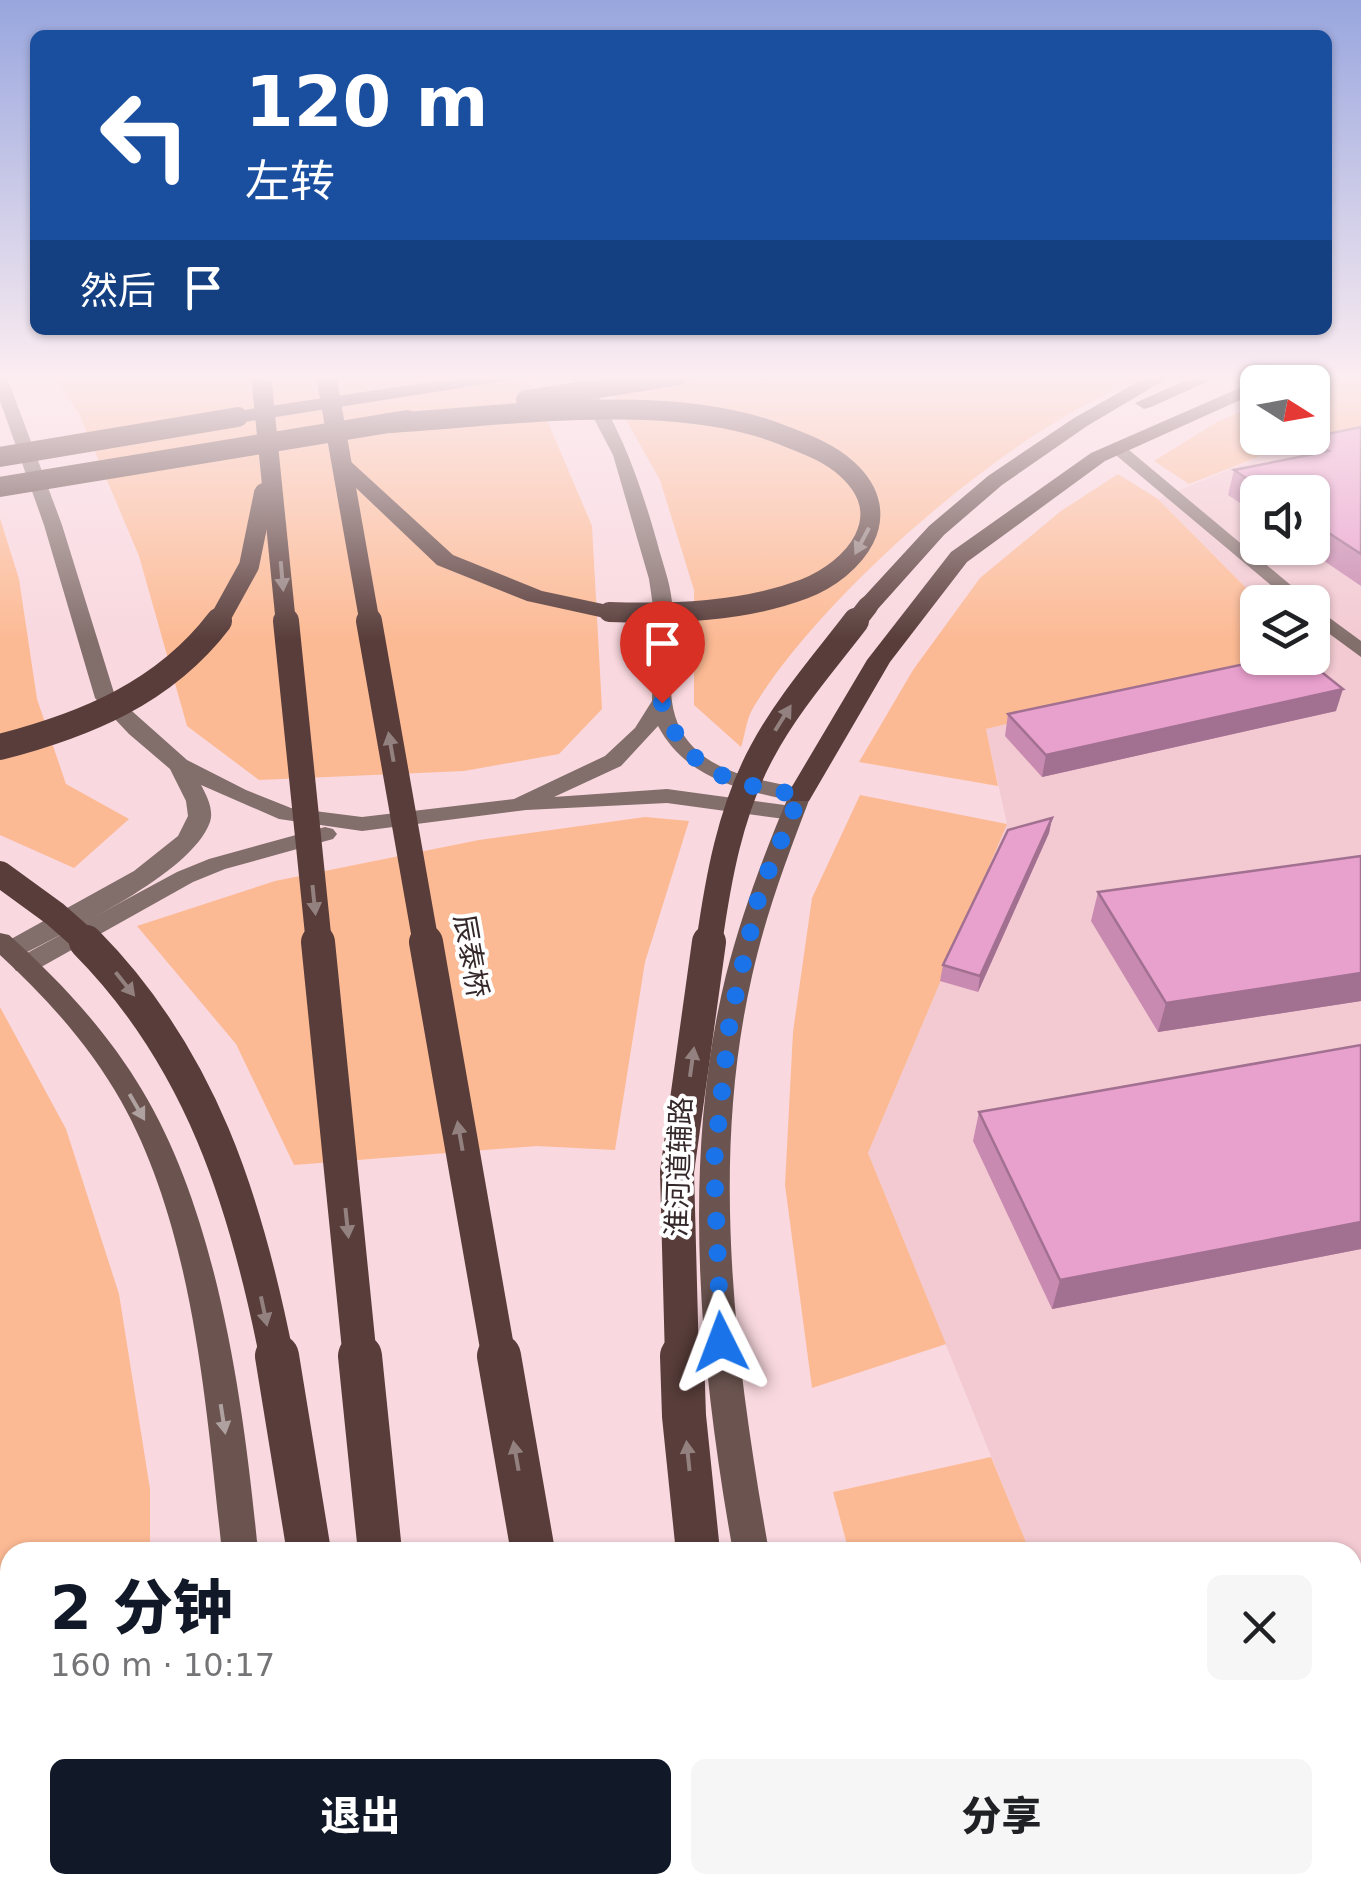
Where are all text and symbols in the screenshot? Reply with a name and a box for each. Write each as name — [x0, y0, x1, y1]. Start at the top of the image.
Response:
text: 120 m — [245, 61, 488, 143]
icon: left — [80, 70, 210, 200]
text: 左转 — [245, 155, 335, 208]
icon: arrive — [176, 260, 231, 315]
text: 然后 — [80, 269, 156, 313]
north arrow — [1240, 365, 1330, 455]
map controls — [1240, 365, 1330, 675]
button: sound — [1240, 475, 1330, 565]
one-way arrow — [854, 527, 871, 555]
one-way arrow — [274, 561, 290, 593]
button: layers — [1240, 585, 1330, 675]
pin — [620, 601, 705, 704]
icon: arrive — [635, 616, 690, 671]
one-way arrow — [774, 704, 792, 731]
one-way arrow — [383, 731, 398, 763]
one-way arrow — [306, 884, 322, 916]
street label: 辰泰桥 — [447, 912, 495, 1000]
one-way arrow — [114, 971, 135, 996]
one-way arrow — [685, 1046, 701, 1077]
one-way arrow — [128, 1093, 145, 1121]
street label: 淮河道辅路 — [660, 1096, 698, 1238]
one-way arrow — [452, 1120, 467, 1152]
one-way arrow — [339, 1208, 355, 1239]
position arrow — [669, 1290, 773, 1394]
one-way arrow — [257, 1296, 273, 1327]
one-way arrow — [216, 1404, 231, 1436]
one-way arrow — [680, 1439, 696, 1471]
one-way arrow — [508, 1440, 523, 1472]
text: 2 分钟 — [50, 1573, 233, 1643]
button: close — [1207, 1575, 1312, 1680]
text: 160 m · 10:17 — [50, 1646, 275, 1684]
button: 退出 — [50, 1759, 671, 1874]
button: 分享 — [691, 1759, 1312, 1874]

